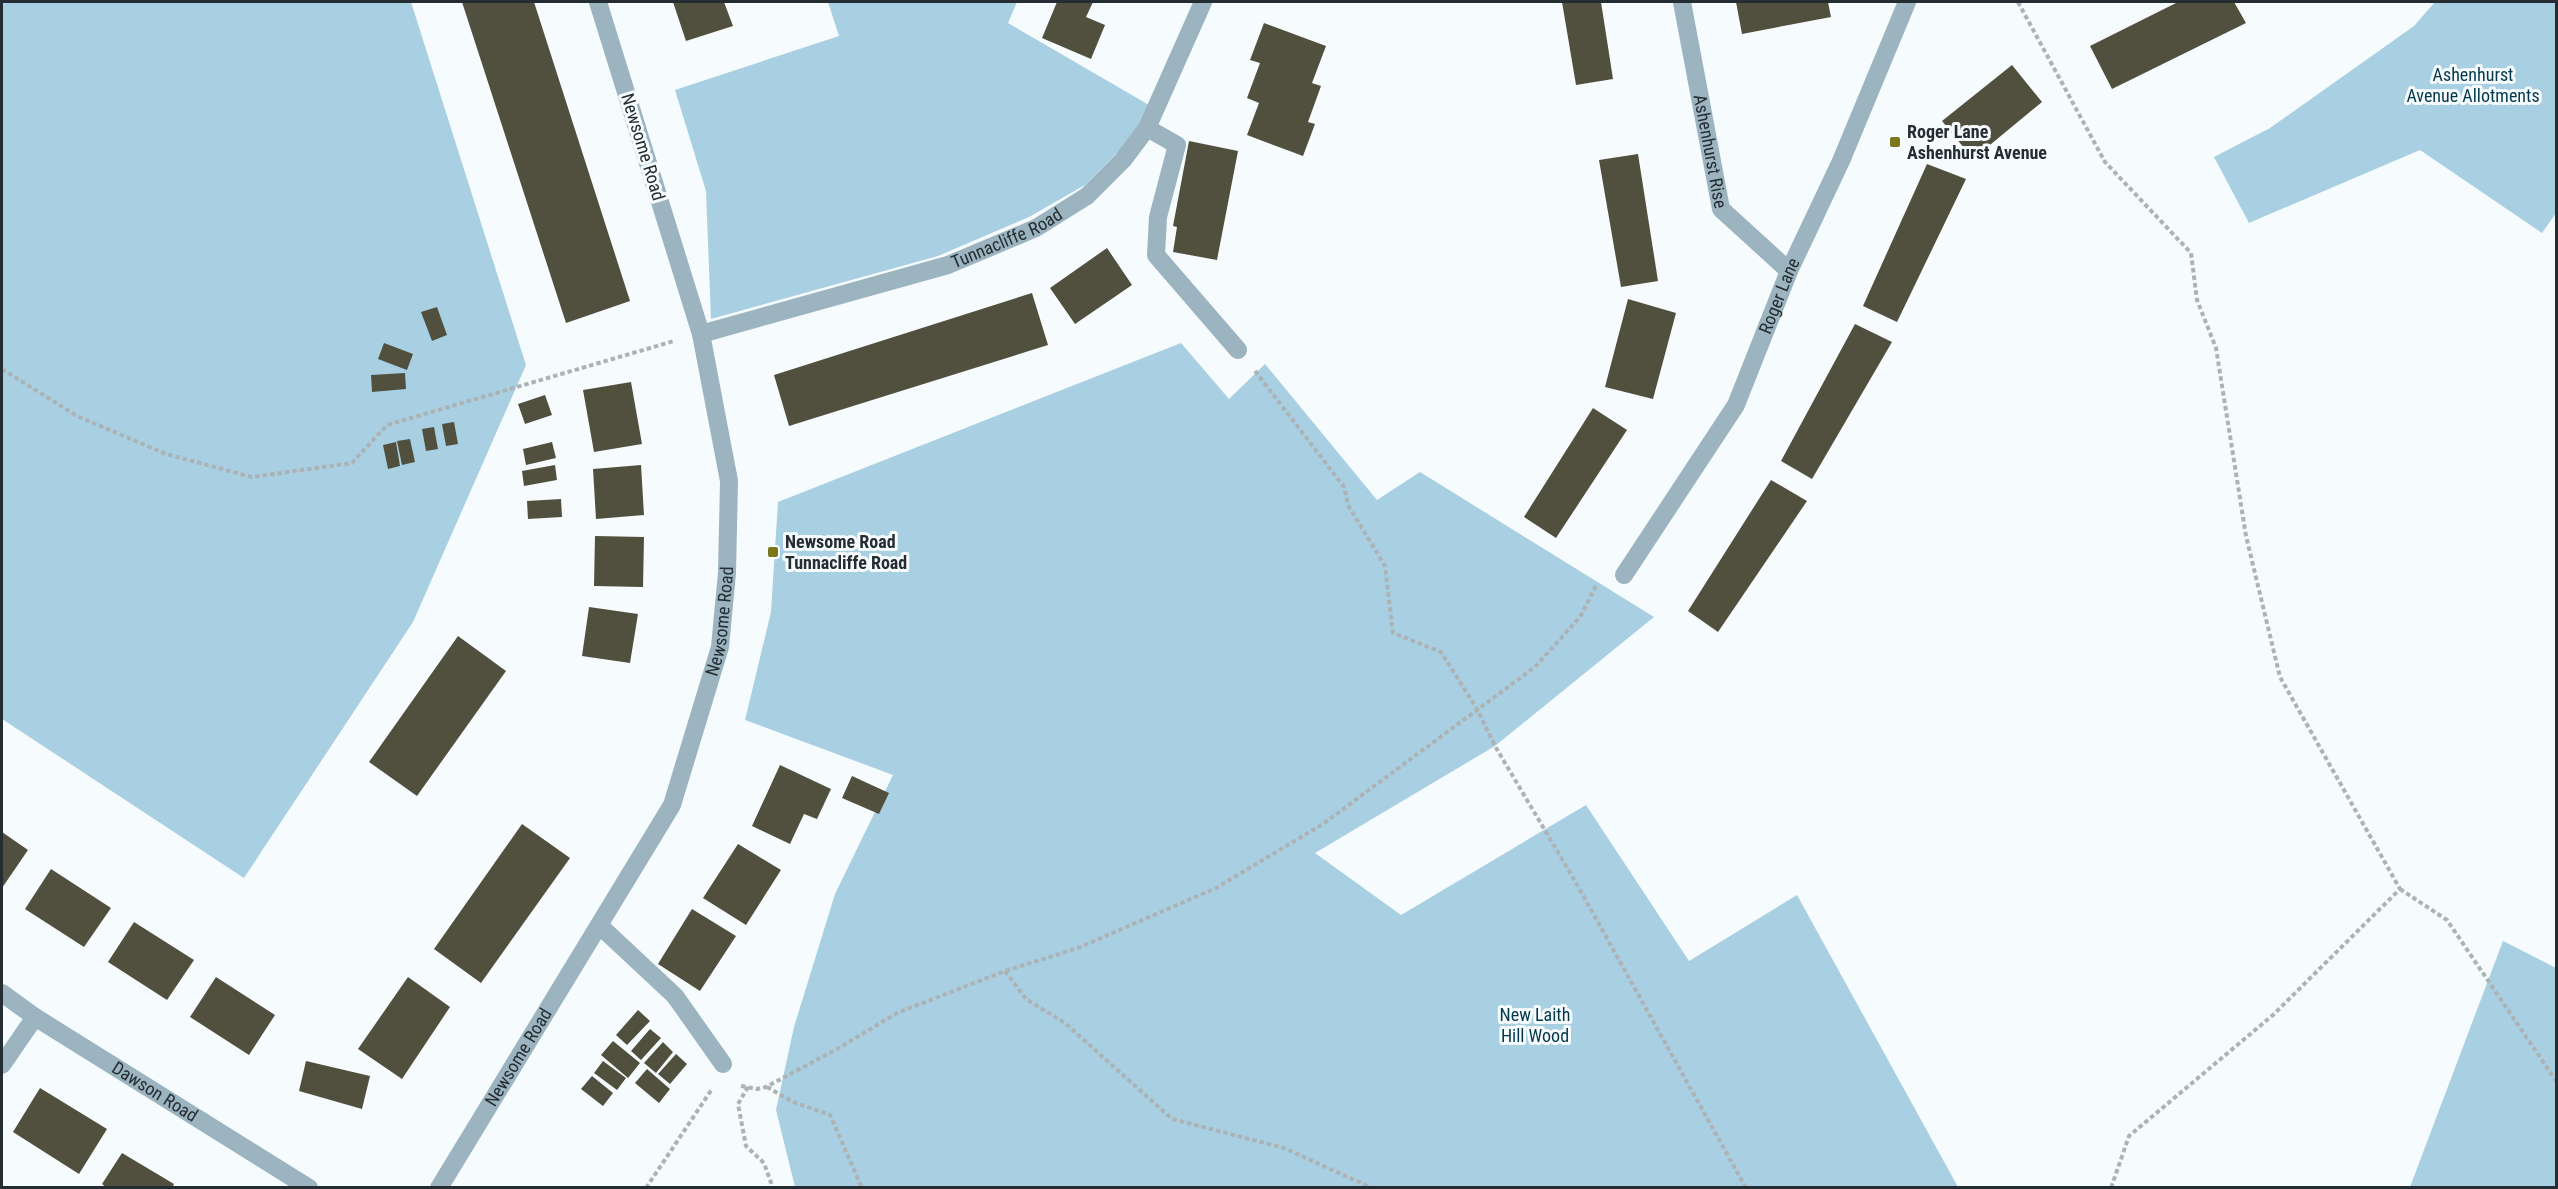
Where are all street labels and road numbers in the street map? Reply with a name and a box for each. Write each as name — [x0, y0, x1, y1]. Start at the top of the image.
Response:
street label: Newsome Road — [617, 91, 670, 203]
street label: Ashenhurst Rise — [1690, 93, 1732, 210]
street label: Tunnacliffe Road — [948, 203, 1066, 272]
street label: Roger Lane — [1754, 254, 1804, 337]
street label: Newsome Road — [701, 566, 737, 678]
street label: Newsome Road — [480, 1004, 556, 1110]
street label: Dawson Road — [108, 1057, 202, 1126]

